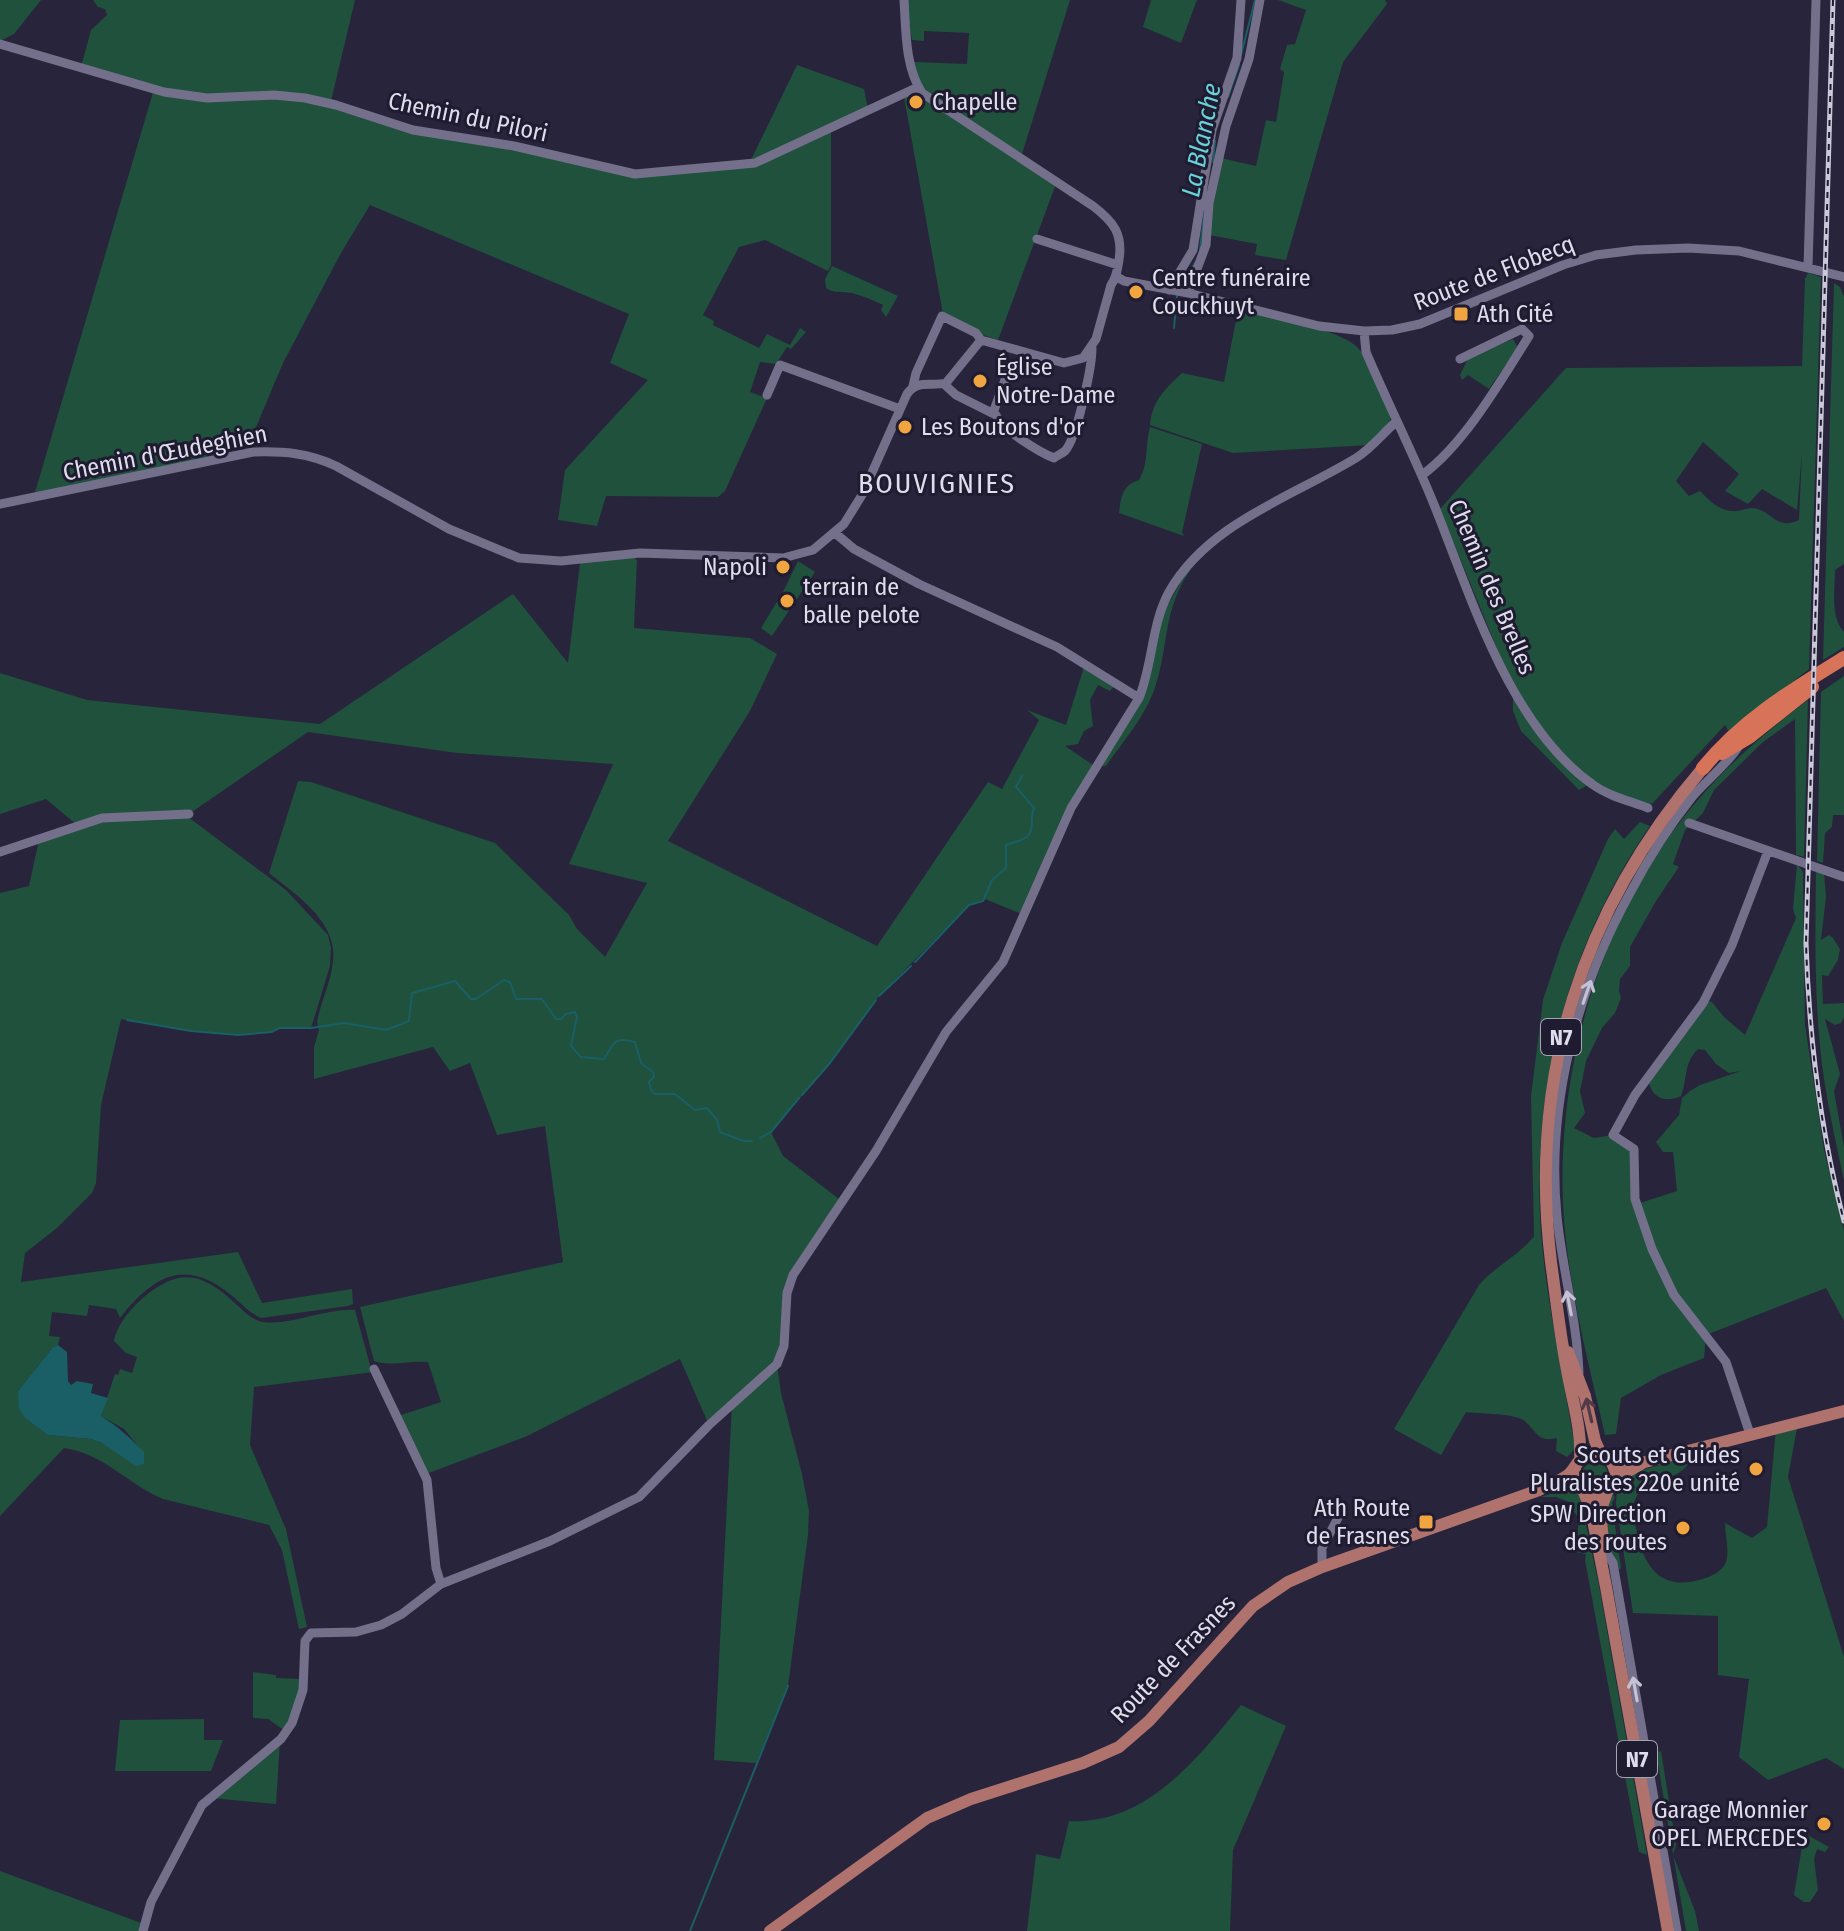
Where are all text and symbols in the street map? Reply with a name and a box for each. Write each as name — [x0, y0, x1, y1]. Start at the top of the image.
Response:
water label: La Blanche — [1175, 81, 1228, 200]
street label: Chemin du Pilori — [386, 86, 550, 148]
place label: Chapelle — [932, 88, 1017, 116]
marker: Chapelle — [907, 93, 925, 111]
street label: Route de Flobecq — [1410, 230, 1578, 316]
place label: Centre funéraire Couckhuyt — [1152, 264, 1311, 320]
marker: Centre funéraire Couckhuyt — [1127, 283, 1145, 301]
place label: Ath Cité — [1477, 300, 1553, 328]
marker: Ath Cité — [1452, 305, 1470, 323]
place label: Église Notre-Dame — [996, 352, 1115, 409]
marker: Église Notre-Dame — [971, 372, 989, 390]
place label: Les Boutons d'or — [921, 413, 1085, 441]
marker: Les Boutons d'or — [896, 418, 914, 436]
street label: Chemin d'Œudeghien — [60, 419, 270, 487]
district label: BOUVIGNIES — [858, 467, 1016, 500]
street label: Chemin des Brelles — [1443, 495, 1541, 679]
place label: Napoli — [703, 553, 767, 581]
marker: Napoli — [774, 558, 792, 576]
place label: terrain de balle pelote — [803, 573, 920, 629]
marker: terrain de balle pelote — [778, 592, 796, 610]
one-way arrow — [1580, 979, 1595, 1004]
road number: N7 — [1541, 1019, 1581, 1055]
one-way arrow — [1561, 1291, 1576, 1316]
one-way arrow — [1580, 1398, 1595, 1424]
place label: Scouts et Guides Pluralistes 220e unité — [1530, 1441, 1740, 1497]
marker: Scouts et Guides Pluralistes 220e unité — [1747, 1460, 1765, 1478]
place label: Ath Route de Frasnes — [1306, 1494, 1410, 1550]
place label: SPW Direction des routes — [1530, 1500, 1667, 1556]
marker: Ath Route de Frasnes — [1417, 1513, 1435, 1531]
marker: SPW Direction des routes — [1674, 1519, 1692, 1537]
street label: Route de Frasnes — [1105, 1589, 1241, 1729]
one-way arrow — [1627, 1676, 1642, 1702]
road number: N7 — [1617, 1741, 1657, 1777]
place label: Garage Monnier OPEL MERCEDES — [1651, 1796, 1809, 1852]
marker: Garage Monnier OPEL MERCEDES — [1815, 1815, 1833, 1833]

